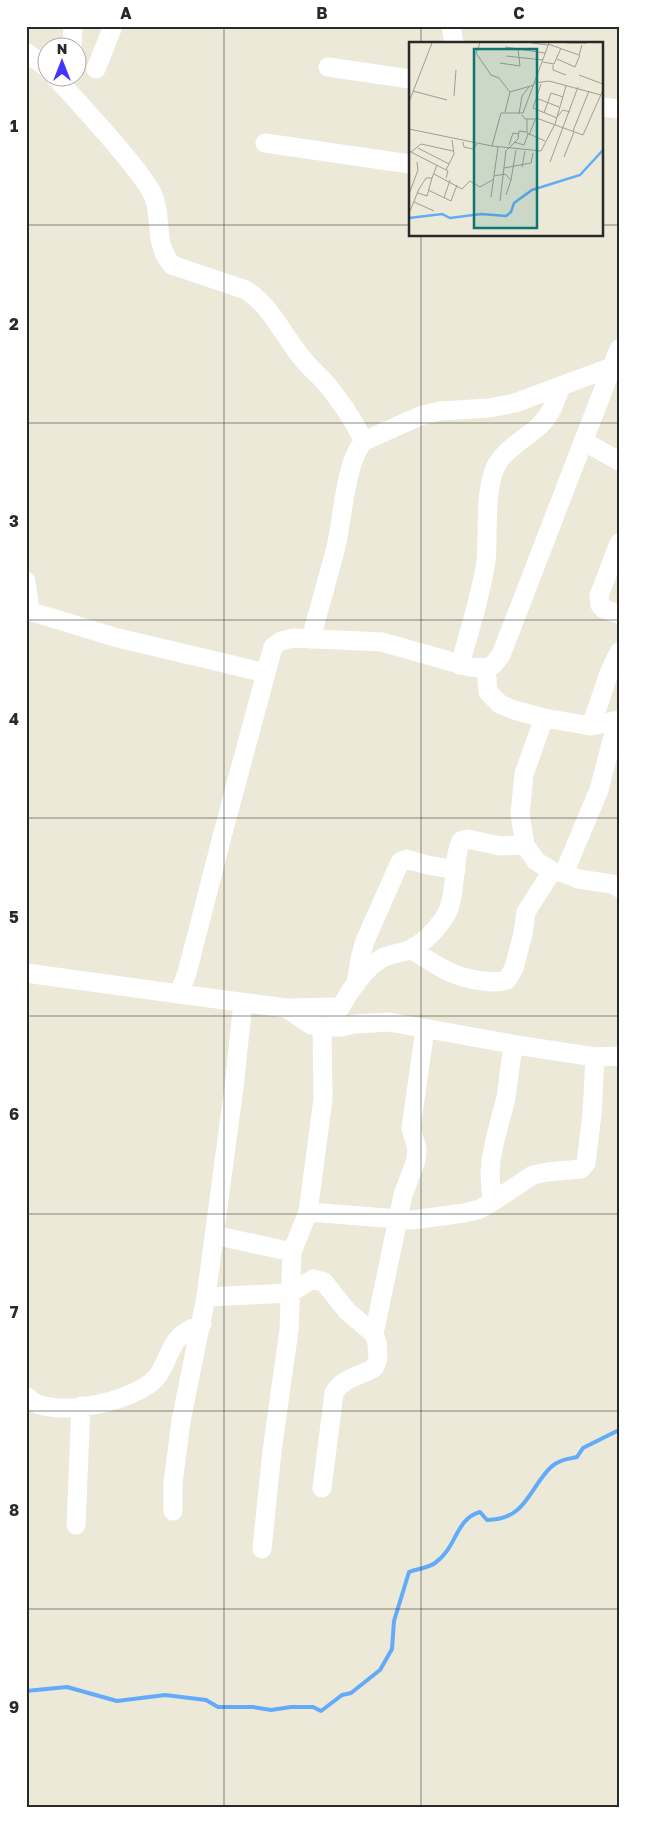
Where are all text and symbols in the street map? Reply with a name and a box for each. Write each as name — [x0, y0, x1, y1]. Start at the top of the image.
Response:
text: A — [120, 3, 132, 23]
text: B — [316, 3, 328, 23]
text: C — [513, 3, 525, 23]
north arrow — [38, 38, 88, 88]
text: N — [57, 40, 67, 57]
inset map — [409, 42, 602, 236]
text: 1 — [10, 116, 18, 136]
text: 2 — [9, 314, 19, 334]
text: 3 — [9, 511, 19, 531]
text: 4 — [9, 709, 19, 729]
text: 5 — [9, 907, 19, 927]
text: 6 — [9, 1104, 19, 1124]
text: 7 — [10, 1302, 19, 1322]
text: 8 — [9, 1500, 19, 1520]
text: 9 — [9, 1697, 19, 1717]

